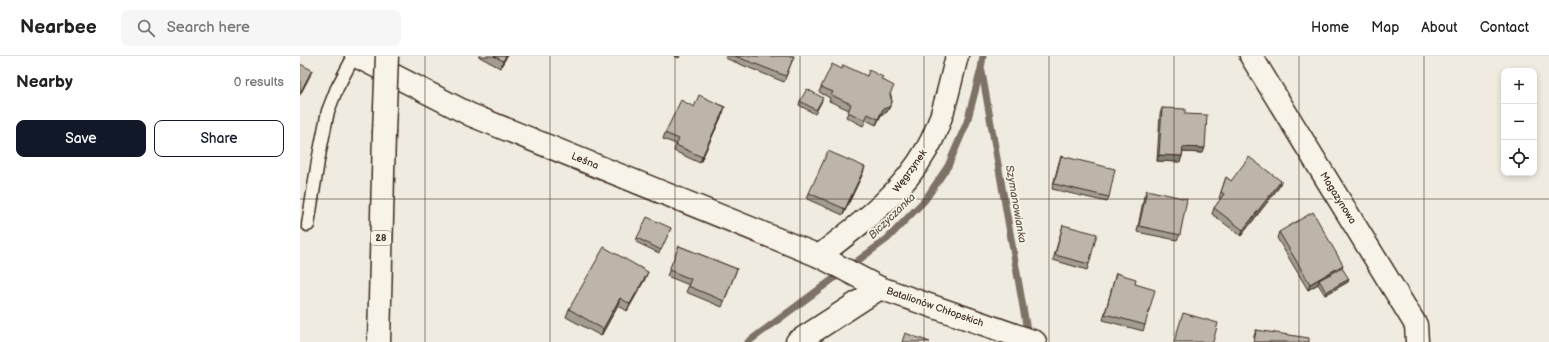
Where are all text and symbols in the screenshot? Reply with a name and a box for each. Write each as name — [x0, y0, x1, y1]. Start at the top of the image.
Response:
search box — [121, 10, 401, 46]
text: Nearbee — [20, 16, 97, 39]
icon: search — [135, 17, 157, 39]
text: Search here — [167, 18, 250, 37]
text: Home — [1311, 19, 1349, 36]
text: Map — [1371, 19, 1399, 36]
text: About — [1421, 19, 1458, 36]
text: Contact — [1480, 19, 1529, 36]
map controls — [1501, 68, 1537, 176]
button: + — [1501, 68, 1537, 104]
text: Nearby — [16, 72, 73, 92]
text: 0 results — [234, 74, 284, 90]
button: − — [1501, 104, 1537, 140]
button: Save — [16, 120, 146, 157]
button: Share — [154, 120, 284, 157]
button: locate — [1501, 140, 1537, 176]
street label: Węgrzynek — [891, 147, 930, 195]
street label: Leśna — [570, 150, 601, 172]
water label: Szymanowianka — [1003, 164, 1029, 244]
street label: Magazynowa — [1317, 170, 1359, 226]
water label: Biczyczanka — [866, 190, 918, 242]
road number: 28 — [371, 231, 391, 245]
street label: Batalionów Chłopskich — [885, 285, 986, 329]

